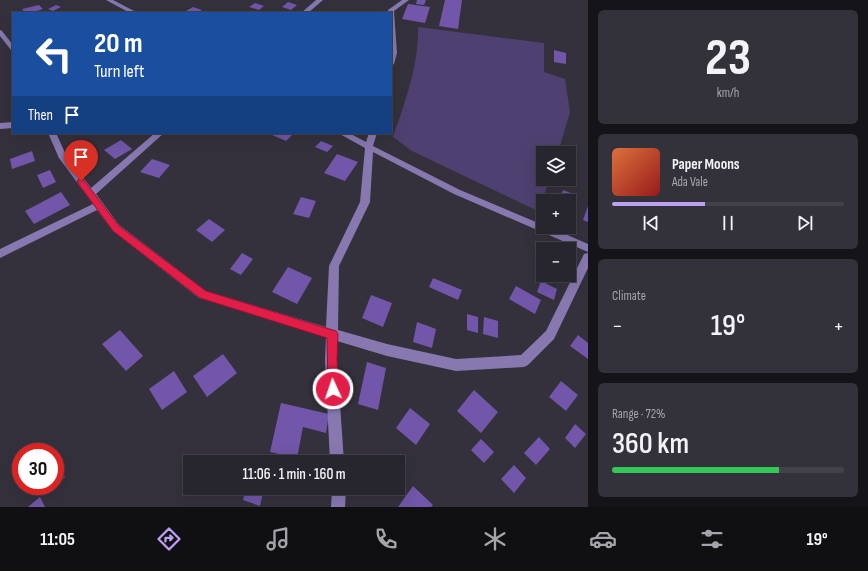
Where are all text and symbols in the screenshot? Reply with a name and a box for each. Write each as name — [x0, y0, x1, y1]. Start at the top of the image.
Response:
text: 20 m — [94, 27, 143, 60]
text: 23 — [705, 27, 751, 90]
icon: left — [28, 28, 80, 80]
text: Turn left — [94, 61, 145, 82]
text: km/h — [717, 85, 739, 101]
icon: arrive — [61, 104, 83, 126]
text: Then — [28, 106, 53, 125]
pin — [64, 140, 98, 181]
icon: arrive — [70, 146, 92, 168]
map controls — [536, 146, 576, 282]
button: layers — [536, 146, 576, 186]
text: Paper Moons — [672, 155, 740, 174]
text: Ada Vale — [672, 174, 708, 190]
button: + — [536, 194, 576, 234]
icon: previous — [640, 212, 662, 234]
icon: pause — [717, 212, 739, 234]
icon: next — [794, 212, 816, 234]
button: − — [536, 242, 576, 282]
text: Climate — [612, 288, 646, 304]
text: 19° — [711, 308, 745, 344]
text: − — [612, 313, 623, 340]
text: + — [833, 313, 844, 340]
position arrow — [312, 368, 354, 410]
text: Range · 72% — [612, 406, 665, 422]
text: 360 km — [612, 426, 689, 462]
speed limit sign: 30 — [12, 443, 64, 495]
text: 11:06 · 1 min · 160 m — [242, 465, 346, 484]
icon: directions — [155, 525, 183, 553]
icon: music — [264, 525, 292, 553]
icon: phone — [372, 525, 400, 553]
icon: climate — [481, 525, 509, 553]
icon: car — [589, 525, 617, 553]
icon: filters — [698, 525, 726, 553]
text: 11:05 — [40, 529, 75, 550]
text: 19° — [806, 529, 828, 550]

